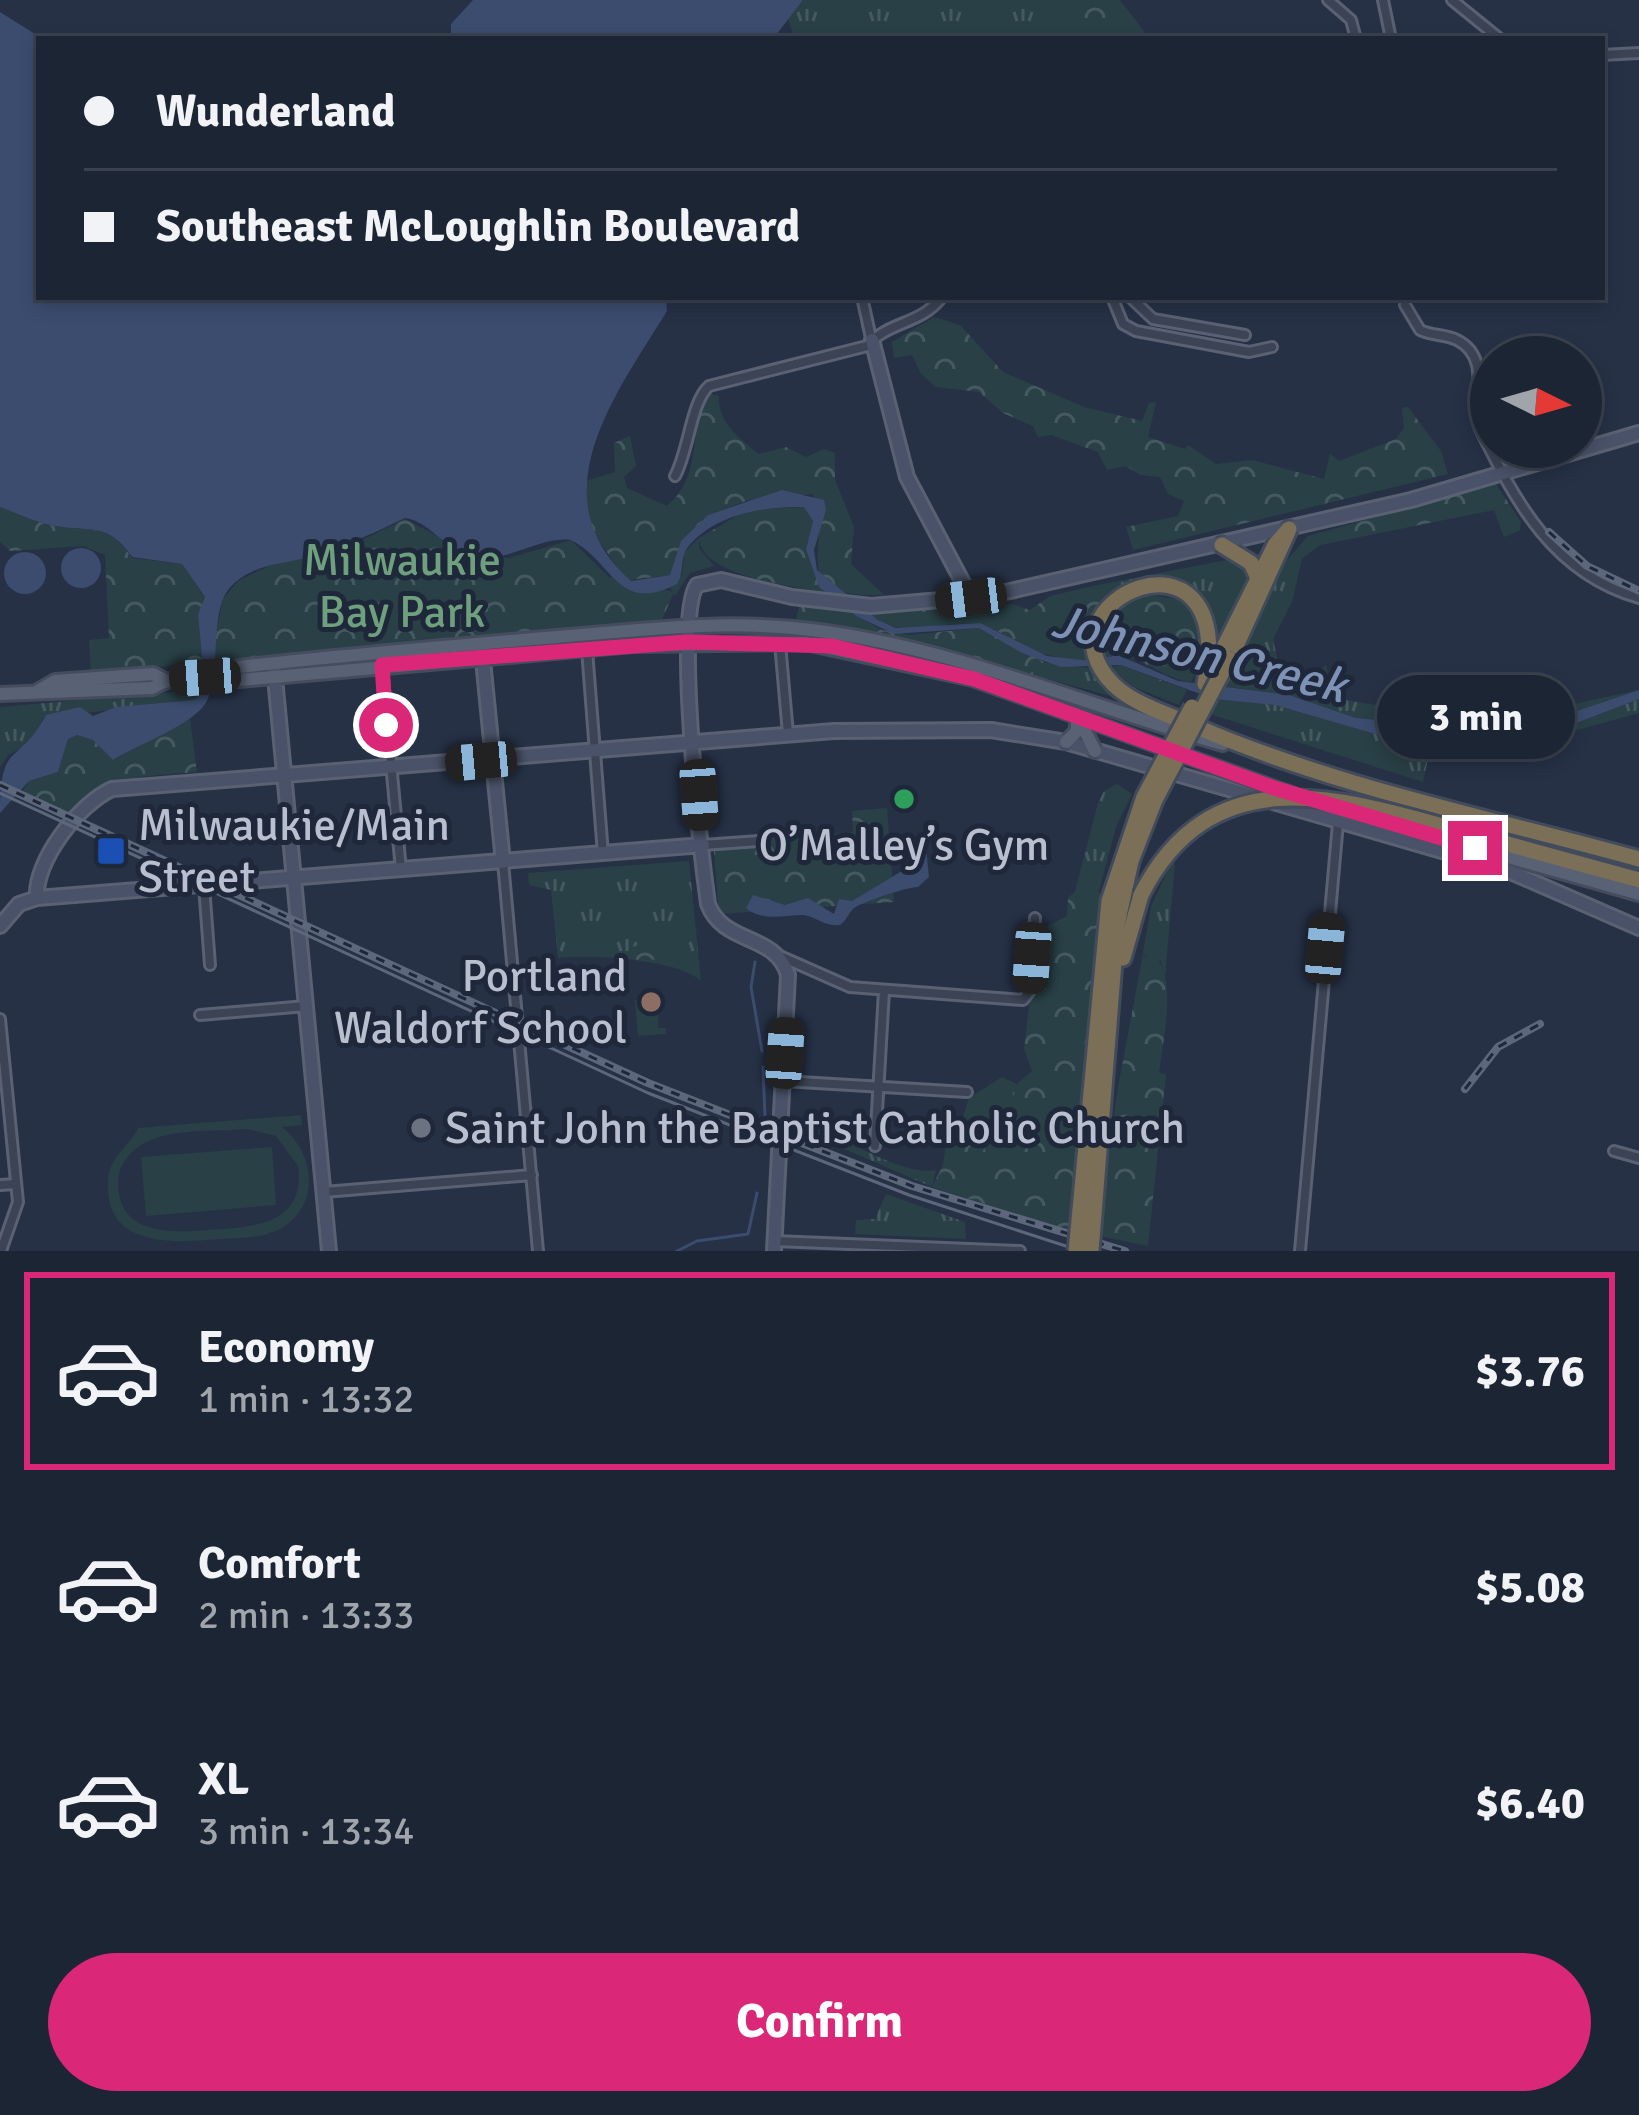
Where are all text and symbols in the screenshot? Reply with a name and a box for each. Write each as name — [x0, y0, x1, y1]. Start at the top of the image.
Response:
text: Wunderland — [156, 84, 395, 139]
text: Southeast McLoughlin Boulevard — [156, 199, 800, 254]
north arrow — [1470, 336, 1602, 468]
map controls — [1470, 336, 1602, 468]
park label: Milwaukie Bay Park — [303, 533, 501, 640]
car — [933, 576, 1009, 620]
water label: Johnson Creek — [1046, 592, 1355, 717]
car — [168, 657, 242, 697]
callout: 3 min — [1376, 674, 1574, 758]
text: 3 min — [1429, 693, 1523, 741]
route start — [359, 698, 413, 752]
car — [444, 740, 518, 782]
car — [679, 758, 719, 832]
marker: O’Malley’s Gym — [891, 786, 917, 812]
place label: Milwaukie/Main Street — [138, 798, 450, 905]
place label: O’Malley’s Gym — [759, 818, 1049, 873]
route end — [1448, 821, 1502, 875]
marker: Milwaukie/Main Street — [95, 835, 127, 867]
car — [1304, 911, 1346, 985]
car — [1012, 921, 1052, 995]
place label: Portland Waldorf School — [334, 949, 627, 1056]
marker: Portland Waldorf School — [638, 989, 664, 1015]
car — [765, 1016, 805, 1090]
place label: Saint John the Baptist Catholic Church — [445, 1101, 1185, 1156]
marker: Saint John the Baptist Catholic Church — [408, 1115, 434, 1141]
icon: car — [54, 1317, 162, 1425]
text: Economy — [198, 1320, 374, 1375]
text: $3.76 — [1475, 1344, 1585, 1399]
text: 1 min · 13:32 — [198, 1375, 414, 1423]
icon: car — [54, 1533, 162, 1641]
text: Comfort — [198, 1536, 361, 1591]
text: $5.08 — [1475, 1560, 1585, 1615]
text: 2 min · 13:33 — [198, 1591, 414, 1639]
icon: car — [54, 1749, 162, 1857]
text: XL — [198, 1752, 249, 1807]
text: $6.40 — [1475, 1776, 1585, 1831]
text: 3 min · 13:34 — [198, 1807, 414, 1855]
button: Confirm — [48, 1953, 1591, 2091]

